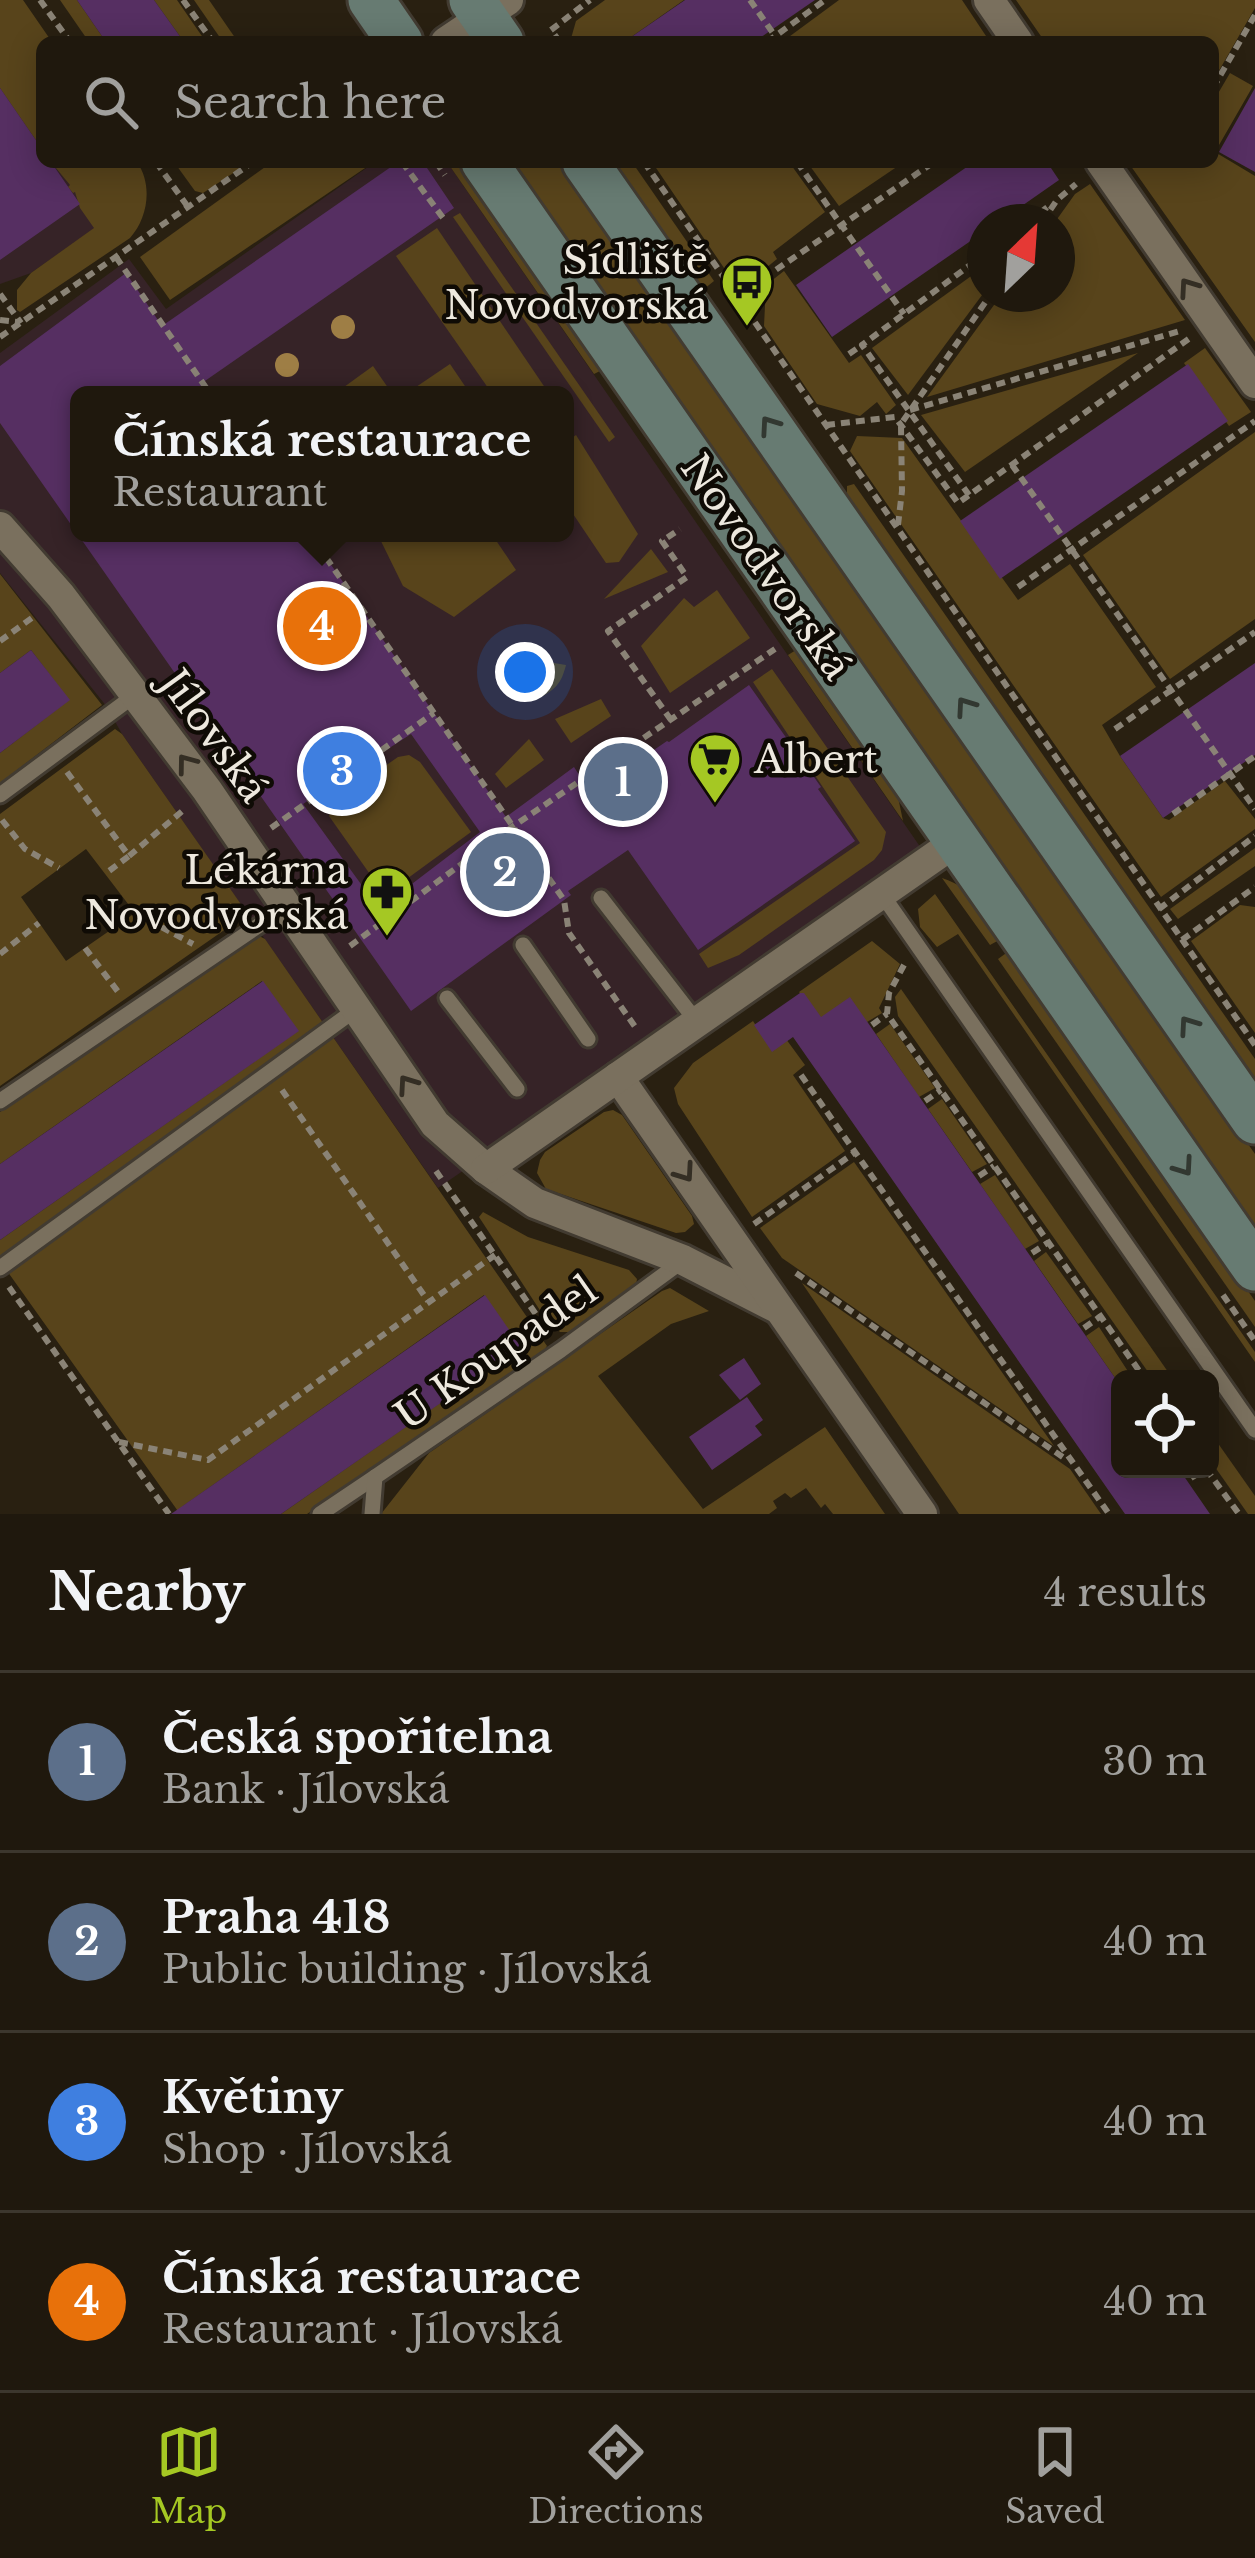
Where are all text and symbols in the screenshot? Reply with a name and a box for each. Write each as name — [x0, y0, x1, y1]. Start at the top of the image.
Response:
search box — [36, 36, 1219, 168]
icon: search — [78, 69, 144, 135]
text: Search here — [174, 74, 446, 130]
north arrow — [967, 204, 1075, 312]
place label: Sídliště Novodvorská — [444, 236, 708, 330]
bus stop icon: Sídliště Novodvorská — [719, 254, 775, 328]
one-way arrow — [1180, 278, 1202, 300]
popup — [70, 386, 574, 542]
text: Čínská restaurace — [113, 412, 531, 468]
one-way arrow — [761, 416, 783, 438]
street label: Novodvorská — [670, 445, 862, 689]
text: Restaurant — [113, 468, 327, 517]
pin: 4 — [283, 581, 361, 671]
your location — [495, 642, 555, 702]
street label: Jílovská — [147, 656, 279, 812]
one-way arrow — [957, 697, 979, 719]
pin: 3 — [303, 726, 381, 816]
supermarket icon: Albert — [687, 731, 743, 805]
place label: Albert — [753, 735, 878, 784]
pin: 1 — [584, 737, 662, 827]
one-way arrow — [179, 755, 200, 777]
pin: 2 — [466, 827, 544, 917]
place label: Lékárna Novodvorská — [84, 846, 348, 940]
pharmacy icon: Lékárna Novodvorská — [359, 864, 415, 938]
one-way arrow — [1180, 1017, 1202, 1039]
one-way arrow — [399, 1075, 421, 1097]
one-way arrow — [1170, 1154, 1192, 1176]
one-way arrow — [671, 1160, 693, 1182]
street label: U Koupadel — [386, 1266, 606, 1440]
map controls — [1111, 1370, 1219, 1478]
button: locate — [1111, 1370, 1219, 1478]
text: Nearby — [48, 1561, 245, 1624]
text: 4 results — [1044, 1568, 1207, 1617]
text: Česká spořitelna — [162, 1709, 553, 1765]
text: 1 — [78, 1737, 96, 1786]
text: 30 m — [1102, 1737, 1207, 1786]
text: Bank · Jílovská — [162, 1765, 449, 1814]
text: Praha 418 — [162, 1889, 391, 1945]
text: 2 — [74, 1917, 100, 1966]
text: 40 m — [1103, 1917, 1207, 1966]
text: Public building · Jílovská — [162, 1945, 651, 1994]
text: Květiny — [162, 2069, 343, 2125]
text: 3 — [75, 2097, 99, 2146]
text: 40 m — [1103, 2097, 1207, 2146]
text: Shop · Jílovská — [162, 2125, 452, 2174]
text: Čínská restaurace — [162, 2249, 581, 2305]
text: 4 — [74, 2277, 100, 2326]
text: 40 m — [1103, 2277, 1207, 2326]
text: Restaurant · Jílovská — [162, 2305, 562, 2354]
tab: Map — [151, 2419, 227, 2532]
tab: Directions — [528, 2419, 704, 2532]
tab: Saved — [1005, 2419, 1104, 2532]

